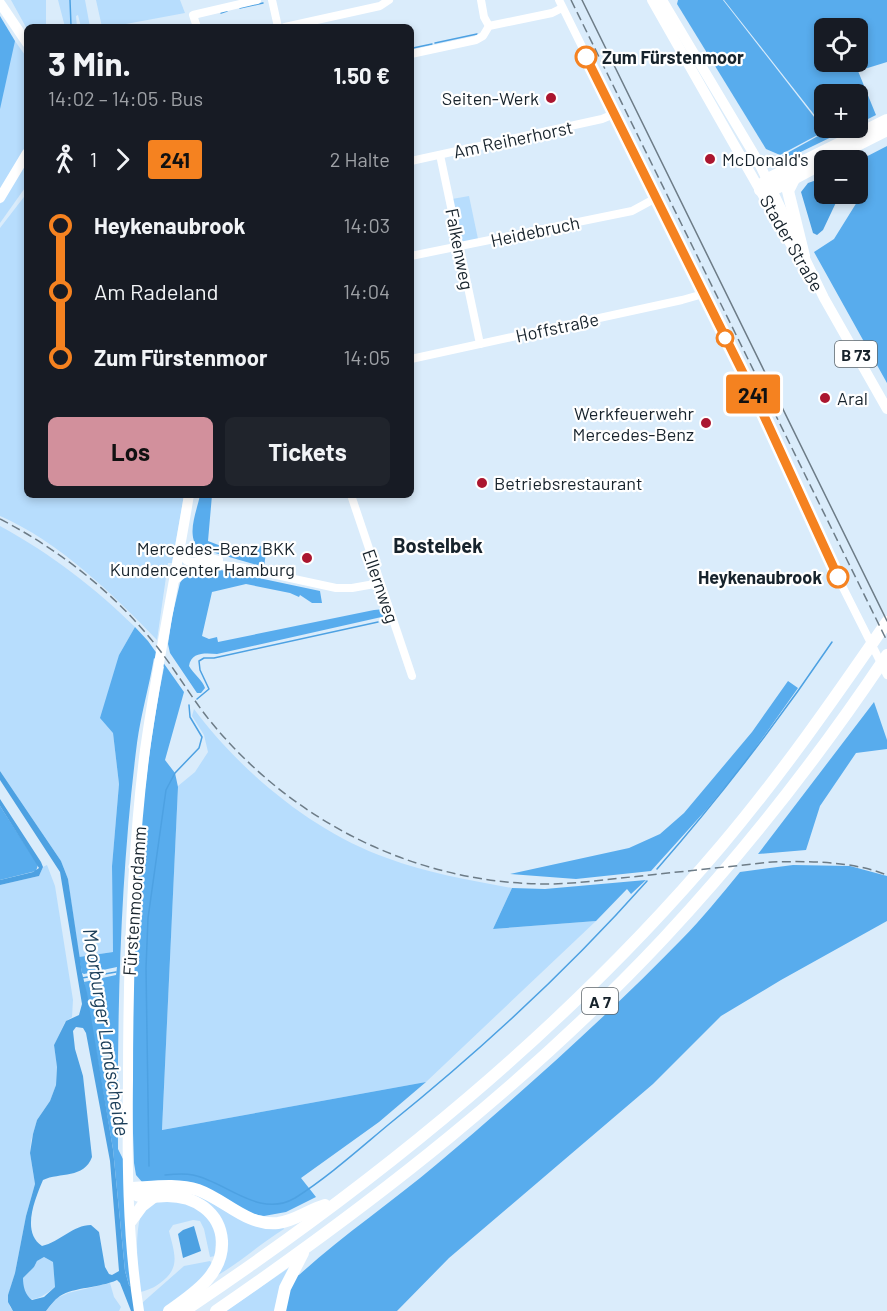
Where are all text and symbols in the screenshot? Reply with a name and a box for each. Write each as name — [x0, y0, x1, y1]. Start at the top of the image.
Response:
map controls — [814, 18, 868, 204]
button: locate — [814, 18, 868, 72]
text: 3 Min. — [48, 43, 131, 83]
marker: Zum Fürstenmoor — [575, 46, 597, 68]
place label: Zum Fürstenmoor — [602, 46, 744, 68]
text: 1.50 € — [334, 62, 390, 88]
button: + — [814, 84, 868, 138]
text: 14:02 – 14:05 · Bus — [48, 86, 203, 110]
place label: Seiten-Werk — [442, 87, 539, 109]
marker: Seiten-Werk — [544, 91, 558, 105]
street label: Am Reiherhorst — [451, 116, 575, 162]
icon: walk — [48, 143, 81, 176]
icon: forward — [106, 143, 139, 176]
text: 1 — [90, 147, 97, 171]
text: 241 — [160, 147, 190, 172]
text: 2 Halte — [330, 147, 390, 171]
place label: McDonald's — [722, 148, 809, 170]
button: − — [814, 150, 868, 204]
marker: McDonald's — [703, 152, 717, 166]
street label: Stader Straße — [755, 191, 829, 295]
street label: Falkenweg — [441, 206, 479, 292]
street label: Heidebruch — [488, 211, 582, 251]
text: Heykenaubrook — [94, 212, 246, 238]
text: 14:03 — [344, 213, 390, 237]
text: Am Radeland — [94, 278, 218, 304]
text: 14:04 — [343, 279, 390, 303]
street label: Hoffstraße — [513, 307, 601, 347]
unlabelled marker — [716, 329, 734, 347]
road number: B 73 — [835, 341, 877, 367]
text: Zum Fürstenmoor — [94, 344, 267, 370]
text: 14:05 — [344, 345, 390, 369]
line badge: 241 — [718, 374, 788, 414]
text: 241 — [738, 382, 768, 407]
place label: Aral — [837, 387, 868, 409]
marker: Aral — [818, 391, 832, 405]
place label: Werkfeuerwehr Mercedes-Benz — [573, 402, 694, 445]
marker: Werkfeuerwehr Mercedes-Benz — [699, 416, 713, 430]
button: Los — [48, 417, 213, 486]
button: Tickets — [225, 417, 390, 486]
place label: Betriebsrestaurant — [494, 472, 642, 494]
marker: Betriebsrestaurant — [475, 476, 489, 490]
district label: Bostelbek — [393, 533, 483, 557]
place label: Mercedes-Benz BKK Kundencenter Hamburg — [110, 537, 295, 580]
street label: Ellernweg — [358, 546, 404, 626]
marker: Mercedes-Benz BKK Kundencenter Hamburg — [300, 551, 314, 565]
place label: Heykenaubrook — [698, 566, 822, 588]
marker: Heykenaubrook — [827, 566, 849, 588]
street label: Fürstenmoordamm — [118, 825, 150, 977]
water label: Moorburger Landscheide — [79, 926, 135, 1138]
road number: A 7 — [582, 988, 618, 1014]

